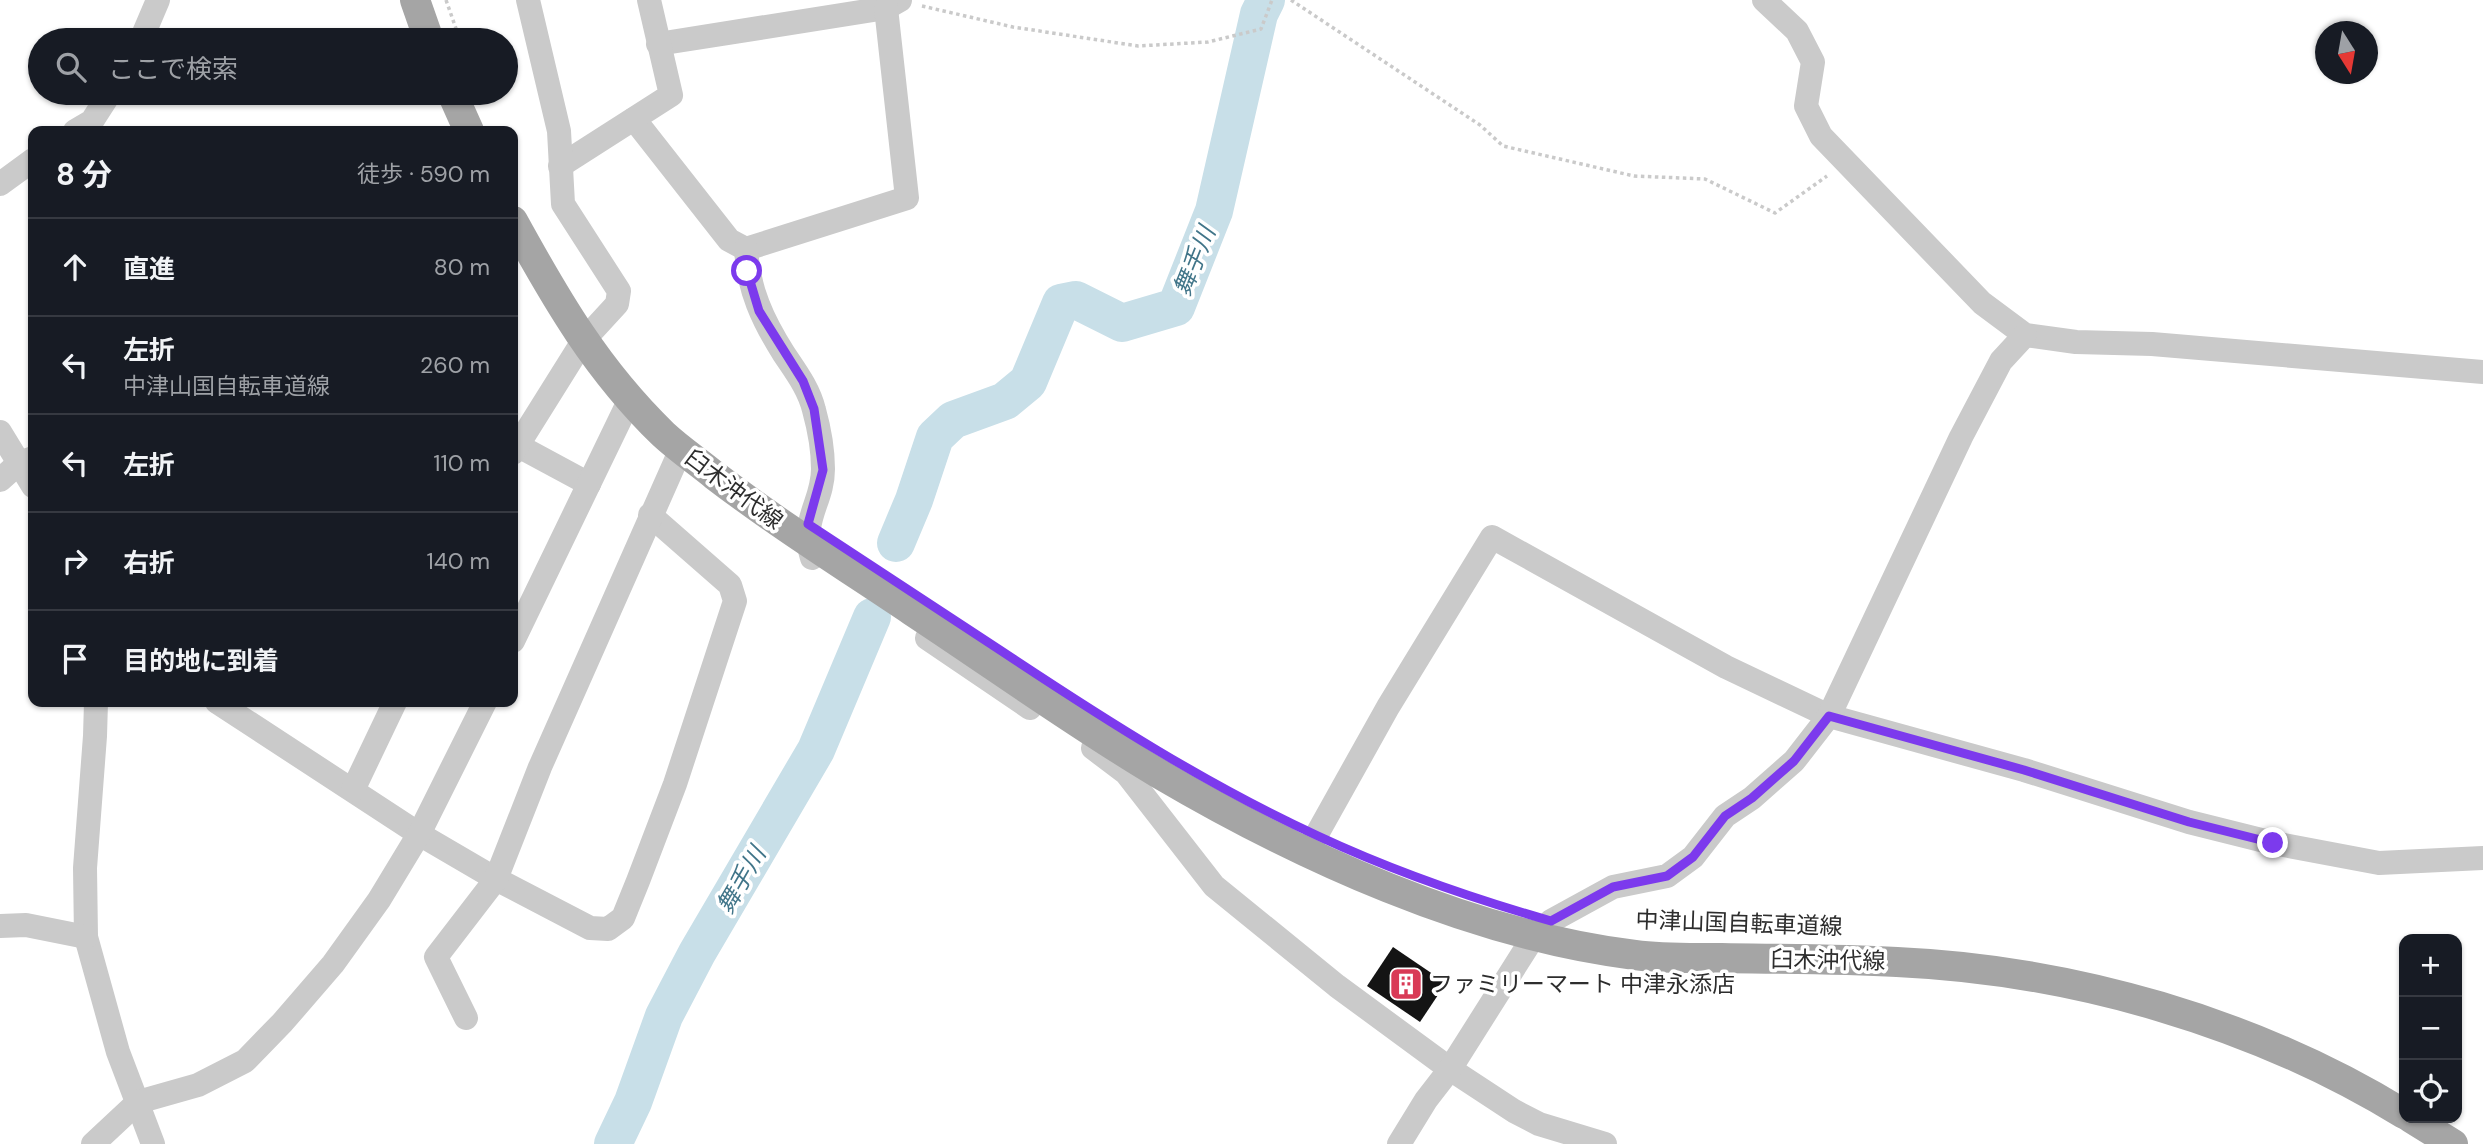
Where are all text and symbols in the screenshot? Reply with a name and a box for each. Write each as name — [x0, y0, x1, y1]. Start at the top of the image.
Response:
north arrow — [2315, 21, 2378, 84]
search box — [28, 28, 518, 105]
icon: search — [52, 48, 90, 86]
text: ここで検索 — [108, 52, 238, 86]
text: 8 分 — [56, 155, 112, 194]
text: 徒歩 · 590 m — [357, 159, 490, 189]
water label: 舞手川 — [1166, 219, 1223, 300]
icon: ahead — [56, 248, 94, 286]
text: 直進 — [123, 252, 175, 286]
text: 80 m — [434, 252, 490, 282]
route start — [731, 255, 762, 286]
text: 左折 — [123, 333, 175, 367]
icon: left — [56, 346, 94, 384]
text: 260 m — [420, 350, 490, 380]
text: 中津山国自転車道線 — [123, 371, 330, 401]
street label: 臼木沖代線 — [679, 442, 789, 536]
icon: left — [56, 444, 94, 482]
text: 左折 — [123, 448, 175, 482]
text: 110 m — [433, 448, 490, 478]
icon: right — [56, 542, 94, 580]
text: 右折 — [123, 546, 175, 580]
text: 140 m — [427, 546, 490, 576]
icon: arrive — [56, 640, 94, 678]
text: 目的地に到着 — [123, 644, 279, 678]
route end — [2257, 827, 2288, 858]
water label: 舞手川 — [710, 838, 774, 919]
street label: 中津山国自転車道線 — [1635, 904, 1843, 942]
map controls — [2399, 934, 2462, 1123]
button: + — [2399, 934, 2462, 997]
street label: 臼木沖代線 — [1770, 944, 1886, 976]
building icon: ファミリーマート 中津永添店 — [1387, 965, 1425, 1003]
place label: ファミリーマート 中津永添店 — [1430, 969, 1735, 999]
button: − — [2399, 997, 2462, 1060]
button: locate — [2399, 1060, 2462, 1123]

